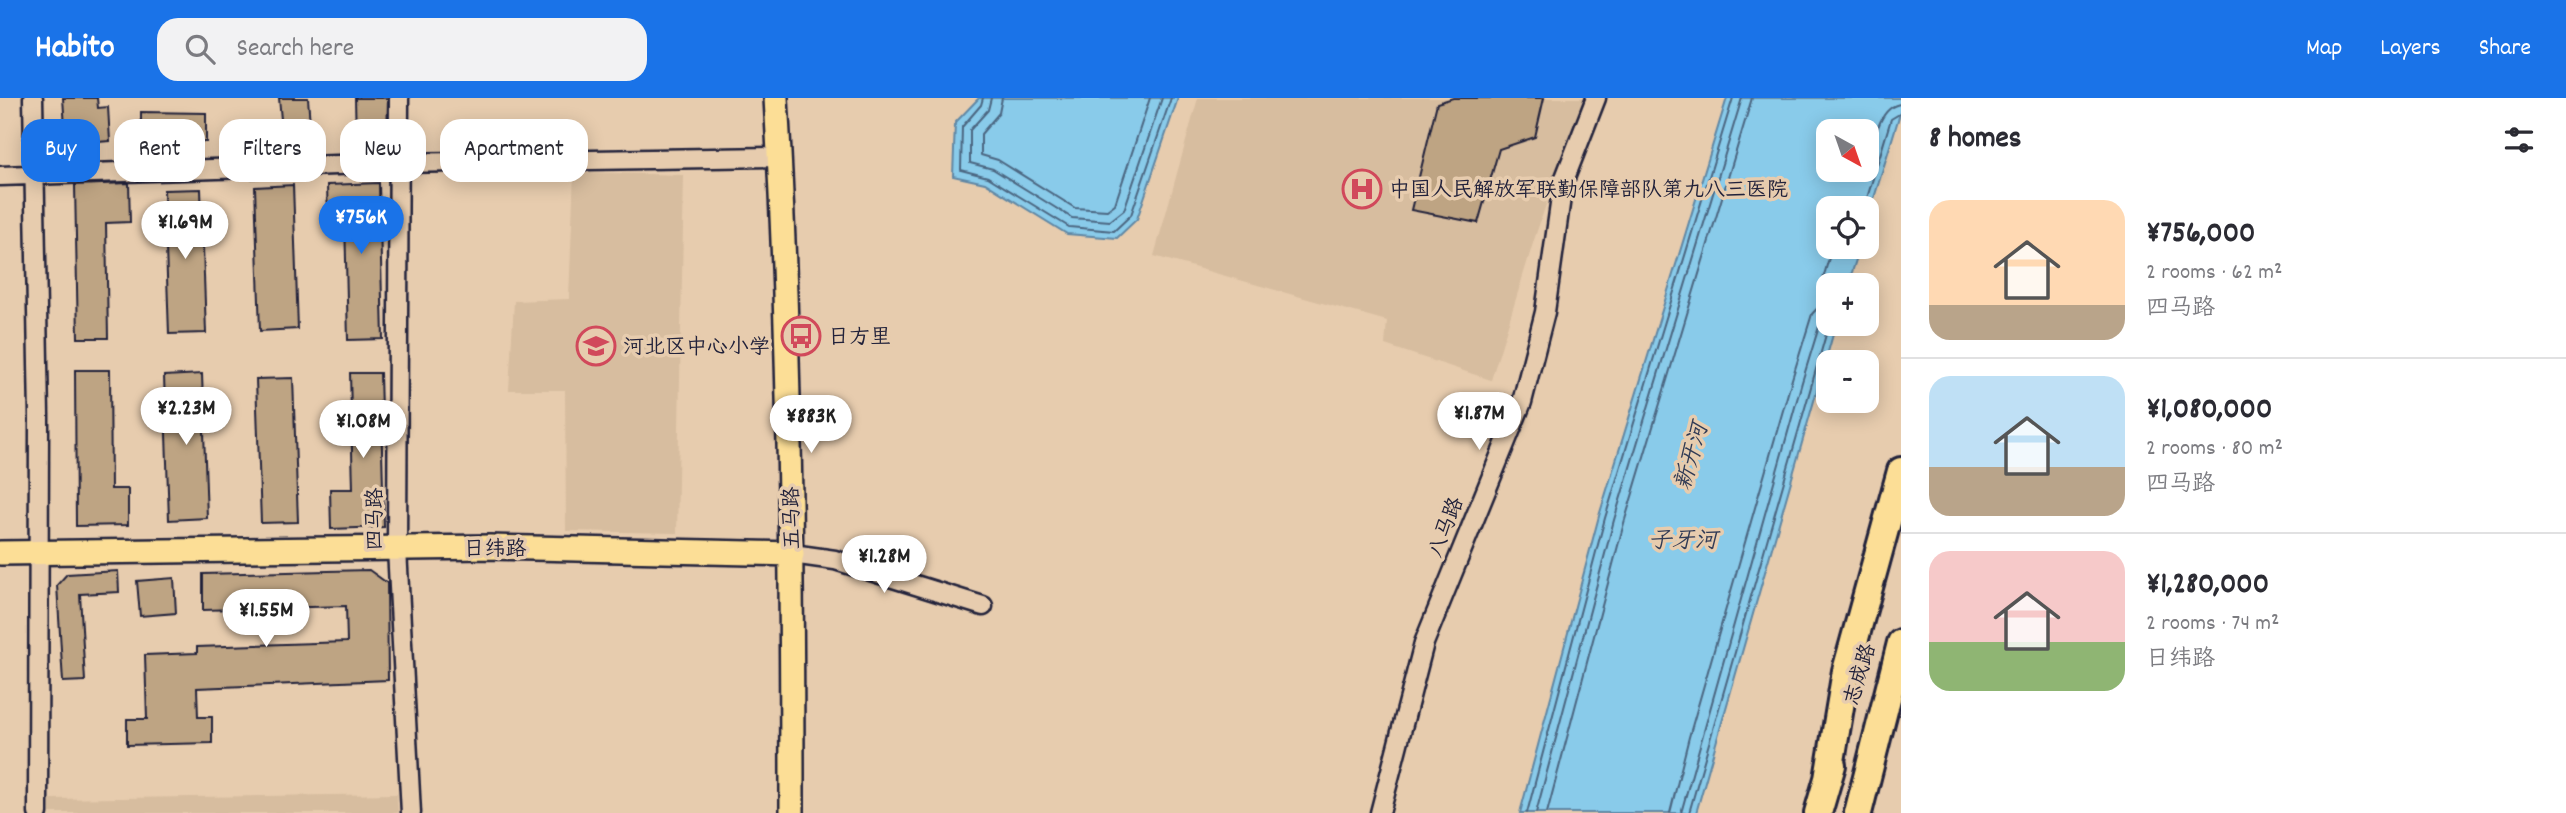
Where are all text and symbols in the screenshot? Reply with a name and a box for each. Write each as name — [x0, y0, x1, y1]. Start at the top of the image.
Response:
search box — [157, 18, 647, 81]
text: Habito — [35, 26, 115, 73]
icon: search — [181, 30, 219, 68]
text: Search here — [237, 31, 354, 68]
text: Map — [2306, 32, 2342, 66]
text: Layers — [2380, 32, 2441, 66]
text: Share — [2479, 32, 2531, 66]
chip: Buy — [21, 119, 100, 182]
chip: Rent — [114, 119, 205, 182]
chip: Filters — [219, 119, 326, 182]
chip: New — [340, 119, 426, 182]
chip: Apartment — [440, 119, 588, 182]
north arrow — [1816, 119, 1880, 182]
map controls — [1816, 119, 1879, 413]
text: 8 homes — [1929, 119, 2021, 162]
icon: filters — [2500, 121, 2538, 159]
hospital icon: 中国人民解放军联勤保障部队第九八三医院 — [1341, 168, 1383, 210]
place label: 中国人民解放军联勤保障部队第九八三医院 — [1389, 177, 1788, 207]
button: locate — [1816, 196, 1879, 259]
pin: ¥756K — [312, 197, 410, 256]
pin: ¥1.69M — [128, 202, 242, 261]
text: ¥756K — [335, 202, 387, 235]
text: ¥1.69M — [157, 207, 213, 240]
text: ¥756,000 — [2146, 214, 2255, 257]
icon: home — [1985, 228, 2069, 312]
text: 2 rooms · 62 m² — [2146, 257, 2282, 290]
button: + — [1816, 273, 1879, 336]
text: 四马路 — [2146, 293, 2215, 326]
bus stop icon: 日方里 — [780, 315, 822, 357]
place label: 日方里 — [828, 324, 891, 354]
school or university icon: 河北区中心小学 — [575, 325, 617, 367]
place label: 河北区中心小学 — [623, 334, 770, 364]
button: − — [1816, 350, 1879, 413]
pin: ¥2.23M — [129, 388, 243, 447]
text: ¥1,080,000 — [2146, 390, 2272, 433]
pin: ¥1.87M — [1422, 392, 1536, 452]
text: ¥2.23M — [157, 393, 215, 426]
pin: ¥883K — [762, 396, 860, 455]
text: ¥1.87M — [1453, 398, 1505, 431]
pin: ¥1.08M — [306, 400, 420, 460]
text: ¥883K — [786, 401, 836, 434]
icon: home — [1985, 404, 2069, 488]
text: ¥1.08M — [335, 406, 391, 439]
water label: 新开河 — [1668, 415, 1720, 495]
text: 2 rooms · 80 m² — [2146, 433, 2283, 466]
text: 四马路 — [2146, 469, 2215, 502]
street label: 五马路 — [778, 486, 810, 550]
street label: 四马路 — [362, 488, 392, 551]
street label: 八马路 — [1423, 493, 1473, 563]
water label: 子牙河 — [1649, 526, 1722, 559]
street label: 日纬路 — [464, 536, 527, 566]
pin: ¥1.28M — [827, 536, 941, 595]
text: ¥1.28M — [858, 541, 910, 574]
text: ¥1,280,000 — [2146, 565, 2269, 608]
icon: home — [1985, 579, 2069, 663]
pin: ¥1.55M — [209, 589, 323, 649]
text: ¥1.55M — [239, 595, 293, 628]
text: 2 rooms · 74 m² — [2146, 608, 2279, 641]
street label: 志成路 — [1838, 640, 1885, 709]
text: 日纬路 — [2146, 644, 2215, 677]

